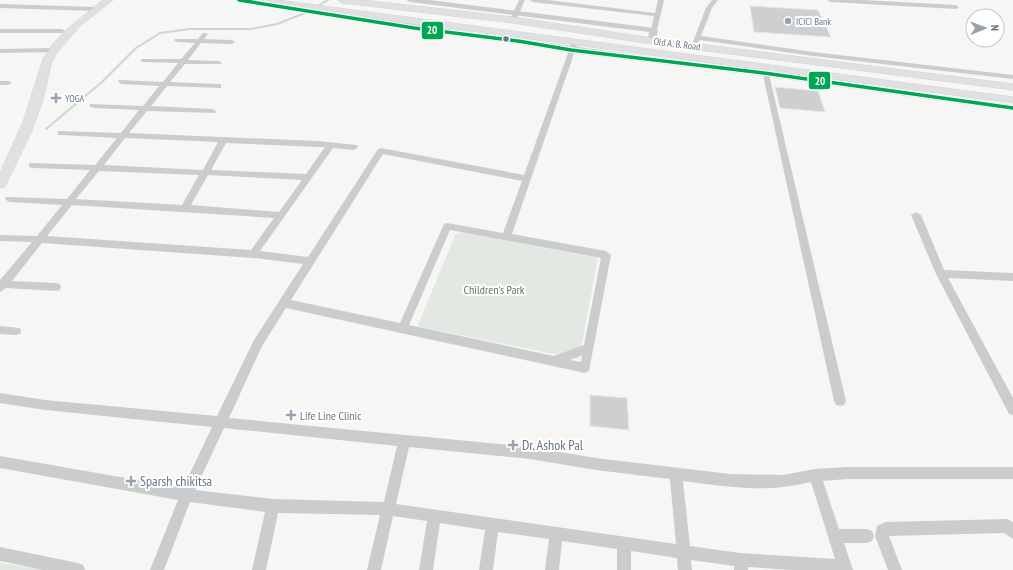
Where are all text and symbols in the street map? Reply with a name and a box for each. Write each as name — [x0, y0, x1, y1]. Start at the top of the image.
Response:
north arrow — [965, 8, 1005, 48]
place label: ICICI Bank — [796, 15, 831, 28]
marker: ICICI Bank — [783, 16, 793, 26]
line badge: 20 — [421, 21, 444, 40]
text: 20 — [427, 23, 437, 37]
text: N — [988, 25, 1002, 31]
unlabelled marker — [501, 34, 511, 44]
street label: Old A. B. Road — [653, 35, 701, 53]
line badge: 20 — [808, 71, 831, 90]
text: 20 — [815, 74, 825, 88]
marker: YOGA — [50, 92, 62, 104]
place label: YOGA — [65, 92, 85, 105]
park label: Children's Park — [464, 282, 525, 297]
place label: Life Line Clinic — [300, 408, 362, 423]
marker: Life Line Clinic — [285, 409, 297, 421]
place label: Dr. Ashok Pal — [522, 436, 584, 454]
marker: Dr. Ashok Pal — [507, 439, 519, 451]
place label: Sparsh chikitsa — [140, 472, 212, 490]
marker: Sparsh chikitsa — [125, 475, 137, 487]

